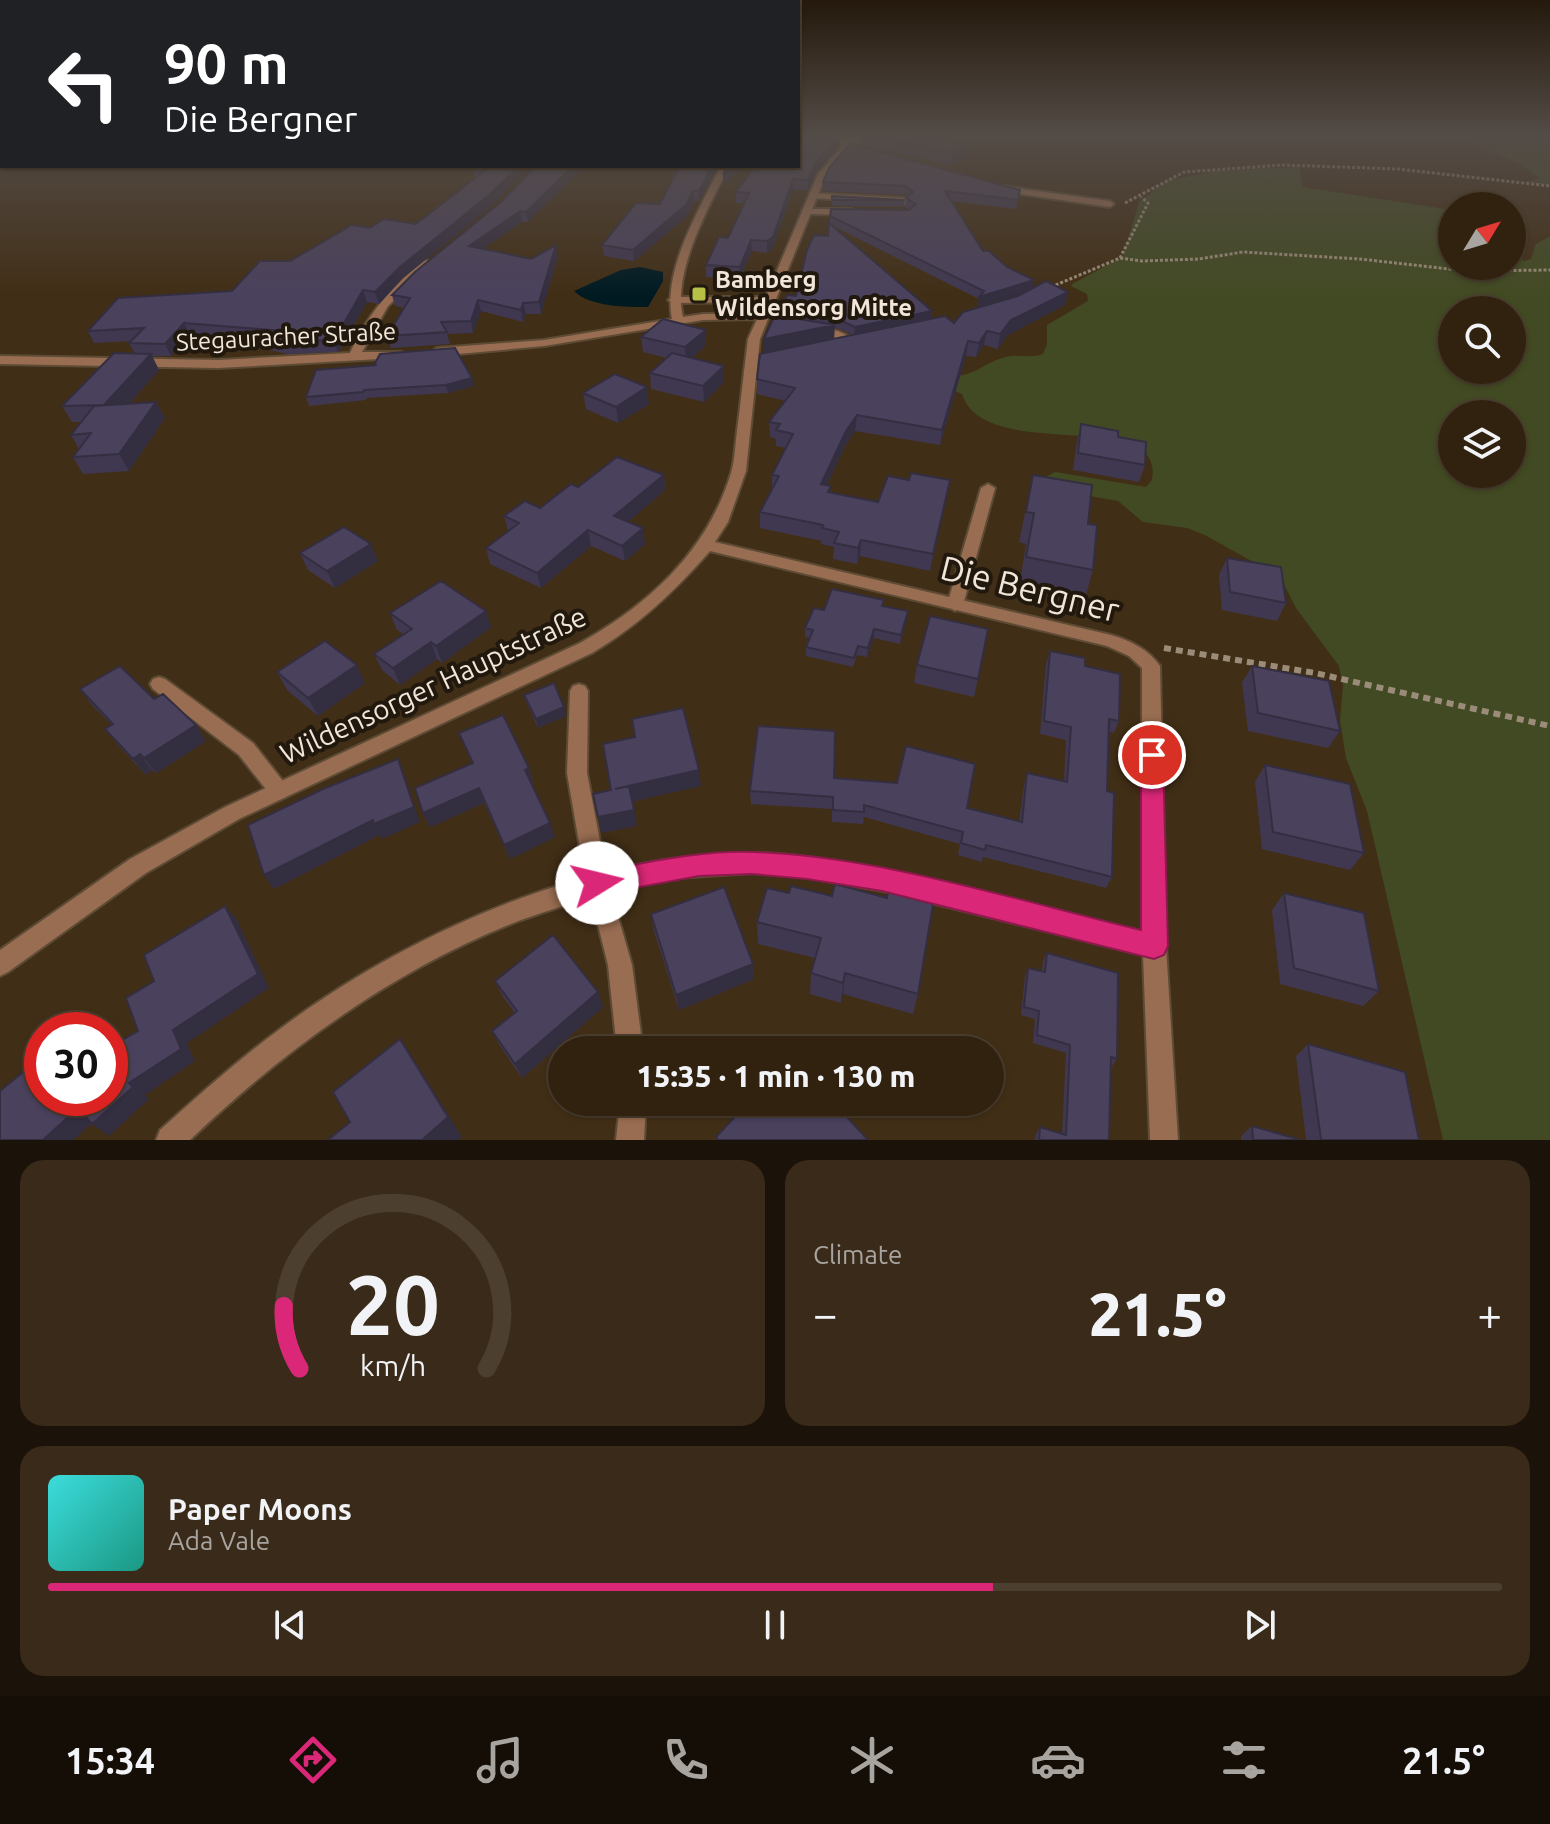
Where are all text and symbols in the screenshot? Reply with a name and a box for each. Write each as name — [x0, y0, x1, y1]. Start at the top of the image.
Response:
icon: left — [32, 32, 136, 136]
text: 90 m — [164, 32, 289, 95]
text: Die Bergner — [164, 98, 357, 139]
north arrow — [1438, 192, 1526, 280]
map controls — [1438, 192, 1526, 488]
place label: Bamberg Wildensorg Mitte — [715, 266, 912, 321]
marker: Bamberg Wildensorg Mitte — [690, 285, 708, 303]
button: search — [1438, 296, 1526, 384]
street label: Stegauracher Straße — [175, 317, 397, 356]
button: layers — [1438, 400, 1526, 488]
street label: Die Bergner — [937, 547, 1124, 629]
street label: Wildensorger Hauptstraße — [275, 600, 591, 769]
pin — [1118, 721, 1186, 789]
icon: arrive — [1130, 733, 1174, 777]
position arrow — [555, 841, 639, 925]
speed limit sign: 30 — [24, 1012, 128, 1116]
text: 15:35 · 1 min · 130 m — [637, 1059, 915, 1093]
text: Climate — [813, 1240, 902, 1269]
text: 20 — [346, 1257, 439, 1351]
text: 21.5° — [1088, 1280, 1227, 1347]
text: − — [813, 1289, 838, 1338]
text: + — [1477, 1289, 1502, 1338]
text: km/h — [360, 1349, 426, 1381]
text: Paper Moons — [168, 1492, 352, 1526]
text: Ada Vale — [168, 1526, 270, 1555]
icon: previous — [268, 1603, 312, 1647]
icon: pause — [753, 1603, 797, 1647]
icon: next — [1238, 1603, 1282, 1647]
icon: directions — [285, 1732, 341, 1788]
icon: music — [472, 1732, 528, 1788]
icon: phone — [658, 1732, 714, 1788]
icon: climate — [844, 1732, 900, 1788]
icon: car — [1030, 1732, 1086, 1788]
icon: filters — [1216, 1732, 1272, 1788]
text: 15:34 — [65, 1740, 155, 1781]
text: 21.5° — [1402, 1740, 1485, 1781]

